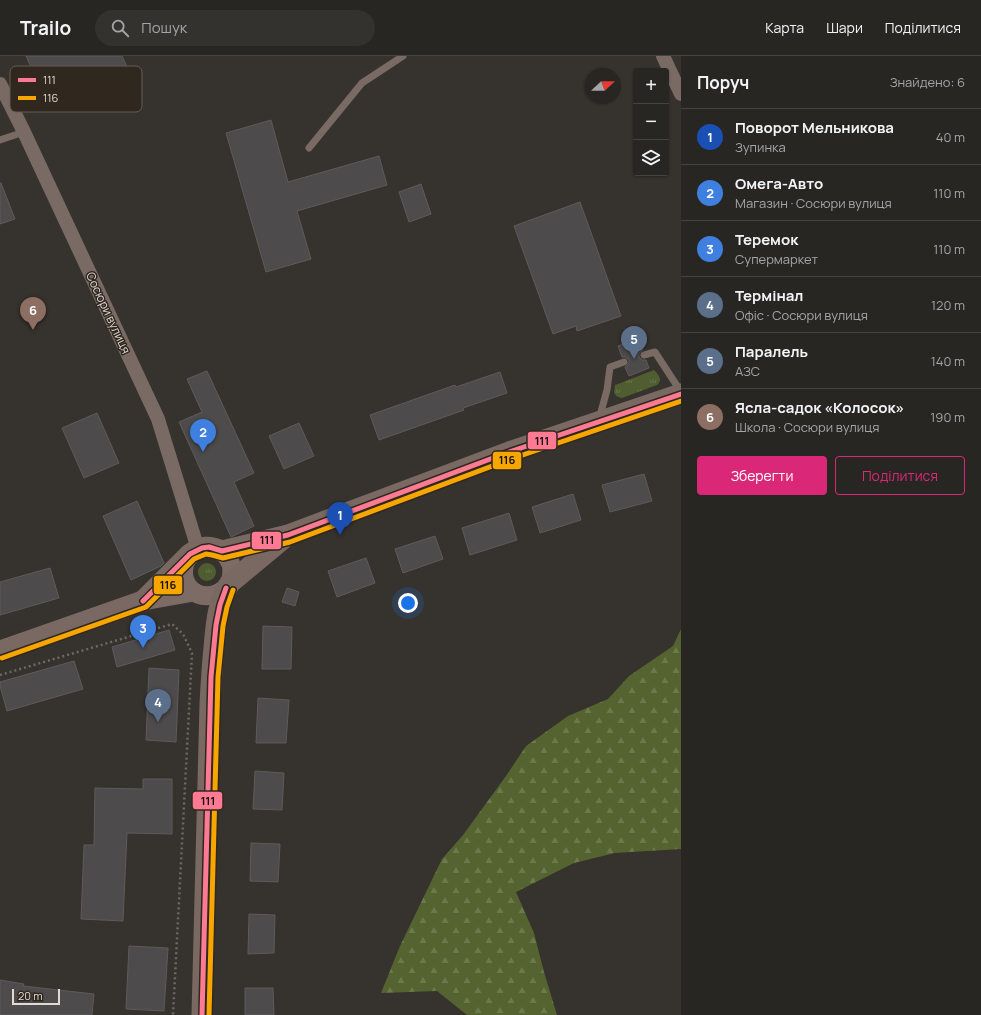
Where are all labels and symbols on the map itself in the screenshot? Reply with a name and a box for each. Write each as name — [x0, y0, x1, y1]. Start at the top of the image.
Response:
legend — [10, 66, 142, 112]
north arrow — [585, 68, 621, 104]
text: 111 — [43, 72, 56, 87]
text: 116 — [43, 90, 59, 105]
street label: Сосюри вулиця — [82, 269, 135, 356]
pin: 6 — [20, 297, 46, 330]
pin: 5 — [621, 326, 647, 359]
pin: 2 — [190, 419, 216, 452]
line badge: 111 — [527, 431, 557, 450]
text: 111 — [535, 433, 549, 448]
line badge: 116 — [492, 451, 522, 470]
text: 116 — [499, 452, 515, 467]
pin: 1 — [327, 502, 353, 535]
line badge: 111 — [251, 531, 282, 550]
text: 111 — [260, 532, 274, 547]
line badge: 116 — [153, 575, 183, 595]
text: 116 — [160, 577, 176, 592]
your location — [398, 593, 418, 613]
pin: 3 — [130, 615, 156, 648]
pin: 4 — [145, 689, 171, 722]
line badge: 111 — [192, 791, 223, 810]
text: 111 — [201, 793, 215, 808]
scale bar — [12, 987, 60, 1006]

